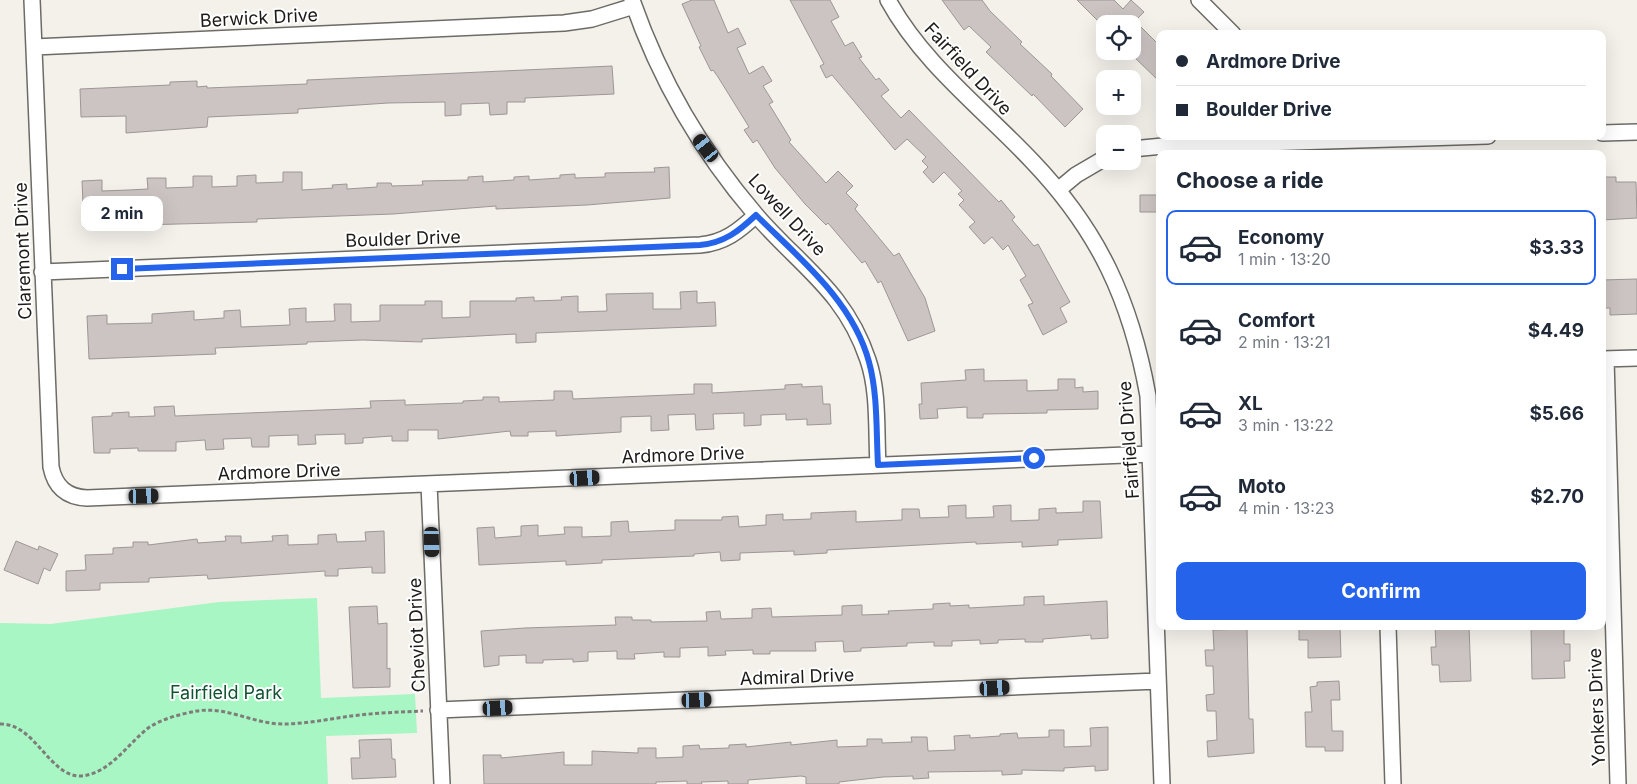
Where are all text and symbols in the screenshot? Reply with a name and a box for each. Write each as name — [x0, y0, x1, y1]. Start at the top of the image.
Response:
street label: Berwick Drive — [199, 4, 319, 31]
map controls — [1096, 15, 1141, 170]
button: locate — [1096, 15, 1141, 60]
street label: Fairfield Drive — [920, 18, 1016, 119]
text: Ardmore Drive — [1206, 50, 1341, 73]
button: + — [1096, 70, 1141, 115]
text: Boulder Drive — [1206, 98, 1332, 121]
button: − — [1096, 125, 1141, 170]
car — [690, 132, 721, 164]
text: Choose a ride — [1176, 167, 1324, 193]
street label: Lowell Drive — [744, 169, 831, 260]
street label: Claremont Drive — [10, 182, 35, 320]
callout: 2 min — [81, 196, 163, 232]
text: 2 min — [101, 203, 143, 223]
icon: car — [1178, 225, 1223, 270]
street label: Boulder Drive — [345, 226, 461, 251]
text: Economy — [1238, 226, 1324, 249]
text: $3.33 — [1529, 236, 1584, 259]
text: 1 min · 13:20 — [1238, 249, 1331, 269]
route end — [111, 258, 133, 280]
icon: car — [1178, 308, 1223, 353]
text: Comfort — [1238, 309, 1315, 332]
text: $4.49 — [1528, 319, 1584, 342]
text: 2 min · 13:21 — [1238, 332, 1330, 352]
street label: Fairfield Drive — [1114, 380, 1143, 500]
icon: car — [1178, 391, 1223, 436]
text: XL — [1238, 392, 1263, 415]
text: $5.66 — [1529, 402, 1584, 425]
text: 3 min · 13:22 — [1238, 415, 1334, 435]
street label: Ardmore Drive — [621, 442, 745, 467]
route start — [1023, 447, 1045, 469]
street label: Ardmore Drive — [217, 459, 341, 484]
car — [569, 470, 600, 486]
icon: car — [1178, 474, 1223, 519]
text: Moto — [1238, 475, 1286, 498]
text: $2.70 — [1530, 485, 1584, 508]
car — [128, 488, 159, 504]
text: 4 min · 13:23 — [1238, 498, 1334, 518]
car — [423, 527, 440, 557]
button: Confirm — [1176, 562, 1586, 620]
street label: Cheviot Drive — [404, 577, 429, 693]
street label: Yonkers Drive — [1584, 648, 1609, 766]
street label: Admiral Drive — [739, 664, 855, 689]
car — [979, 680, 1010, 696]
park label: Fairfield Park — [170, 682, 282, 703]
car — [681, 692, 712, 708]
car — [482, 700, 513, 716]

